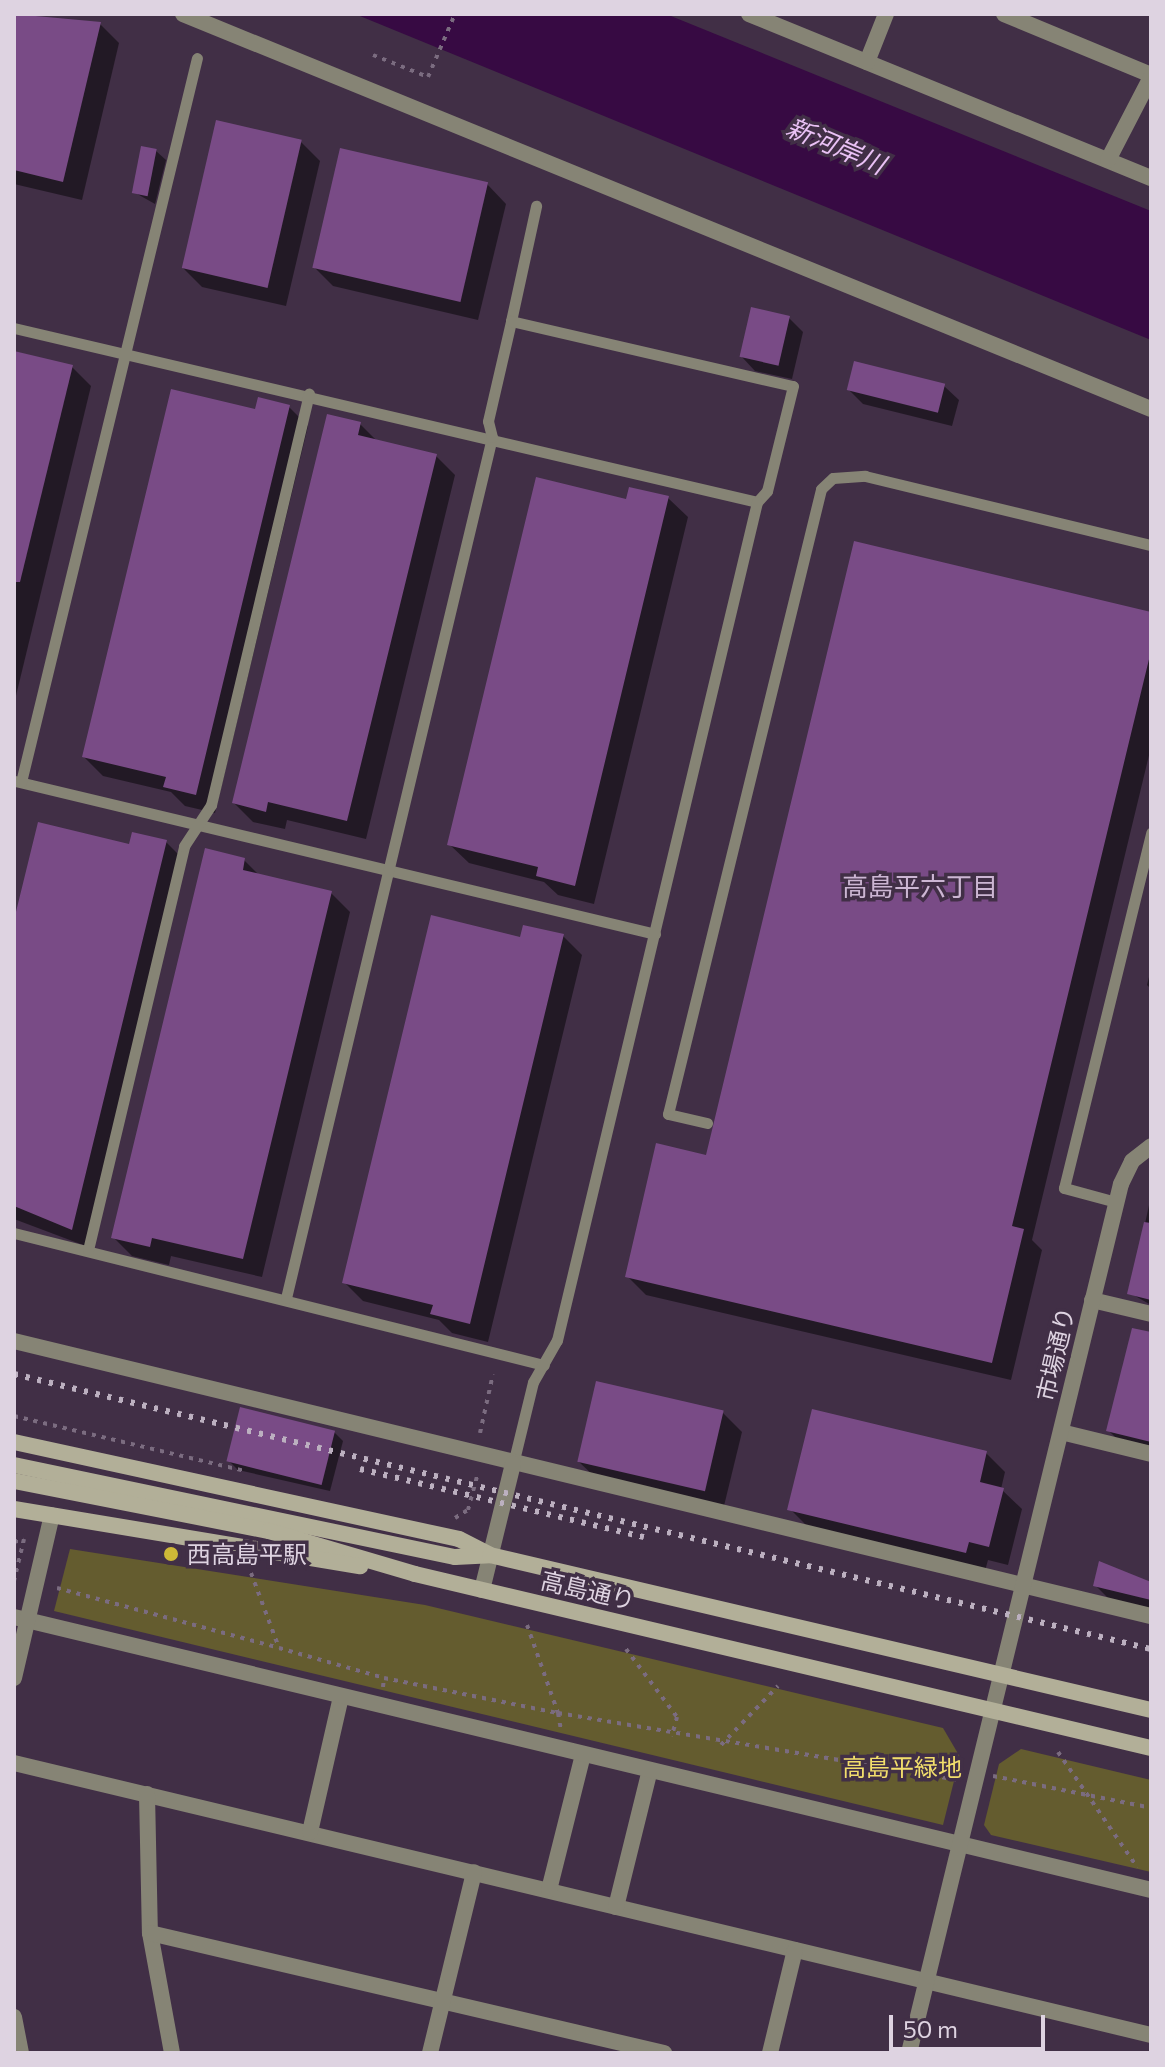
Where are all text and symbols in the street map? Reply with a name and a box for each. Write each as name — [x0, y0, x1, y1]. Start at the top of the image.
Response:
water label: 新河岸川 — [782, 110, 890, 180]
district label: 高島平六丁目 — [842, 870, 998, 902]
street label: 市場通り — [1030, 1304, 1080, 1404]
place label: 西高島平駅 — [187, 1540, 307, 1568]
marker: 西高島平駅 — [162, 1545, 180, 1563]
street label: 高島通り — [538, 1565, 638, 1615]
park label: 高島平緑地 — [842, 1753, 962, 1781]
scale bar — [893, 1999, 1049, 2049]
text: 50 m — [903, 2014, 958, 2043]

